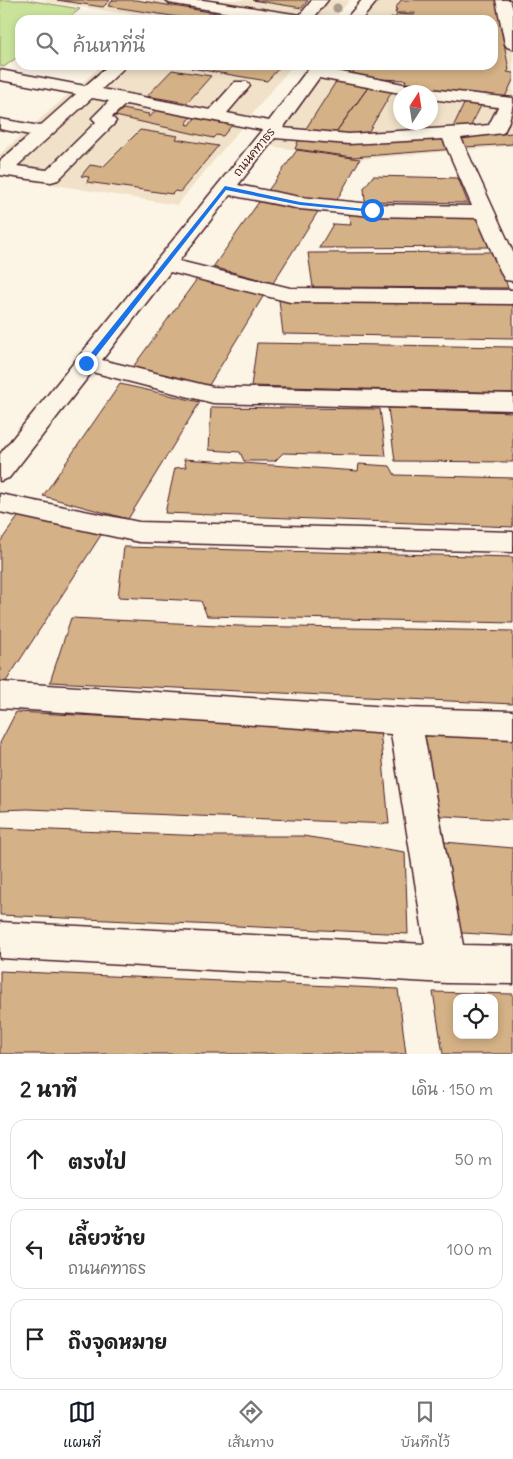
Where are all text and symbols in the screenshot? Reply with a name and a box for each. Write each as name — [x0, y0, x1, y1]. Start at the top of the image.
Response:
search box — [15, 15, 498, 70]
icon: search — [33, 29, 61, 57]
text: ค้นหาที่นี่ — [73, 33, 145, 57]
north arrow — [393, 85, 438, 130]
street label: ถนนคฑาธร — [229, 124, 278, 179]
route start — [361, 199, 384, 222]
route end — [75, 352, 98, 375]
map controls — [453, 994, 498, 1039]
button: locate — [453, 994, 498, 1039]
text: 2 นาที — [20, 1076, 77, 1103]
text: เดิน · 150 m — [411, 1079, 493, 1099]
icon: ahead — [21, 1145, 49, 1173]
text: 50 m — [454, 1149, 492, 1169]
text: ตรงไป — [68, 1150, 126, 1174]
text: เลี้ยวซ้าย — [68, 1226, 145, 1250]
icon: left — [21, 1235, 49, 1263]
text: 100 m — [447, 1239, 492, 1259]
text: ถนนคฑาธร — [68, 1258, 146, 1278]
icon: arrive — [21, 1325, 49, 1353]
text: ถึงจุดหมาย — [68, 1330, 167, 1354]
tab: แผนที่ — [63, 1398, 101, 1452]
tab: เส้นทาง — [228, 1398, 274, 1452]
tab: บันทึกไว้ — [401, 1398, 450, 1452]

